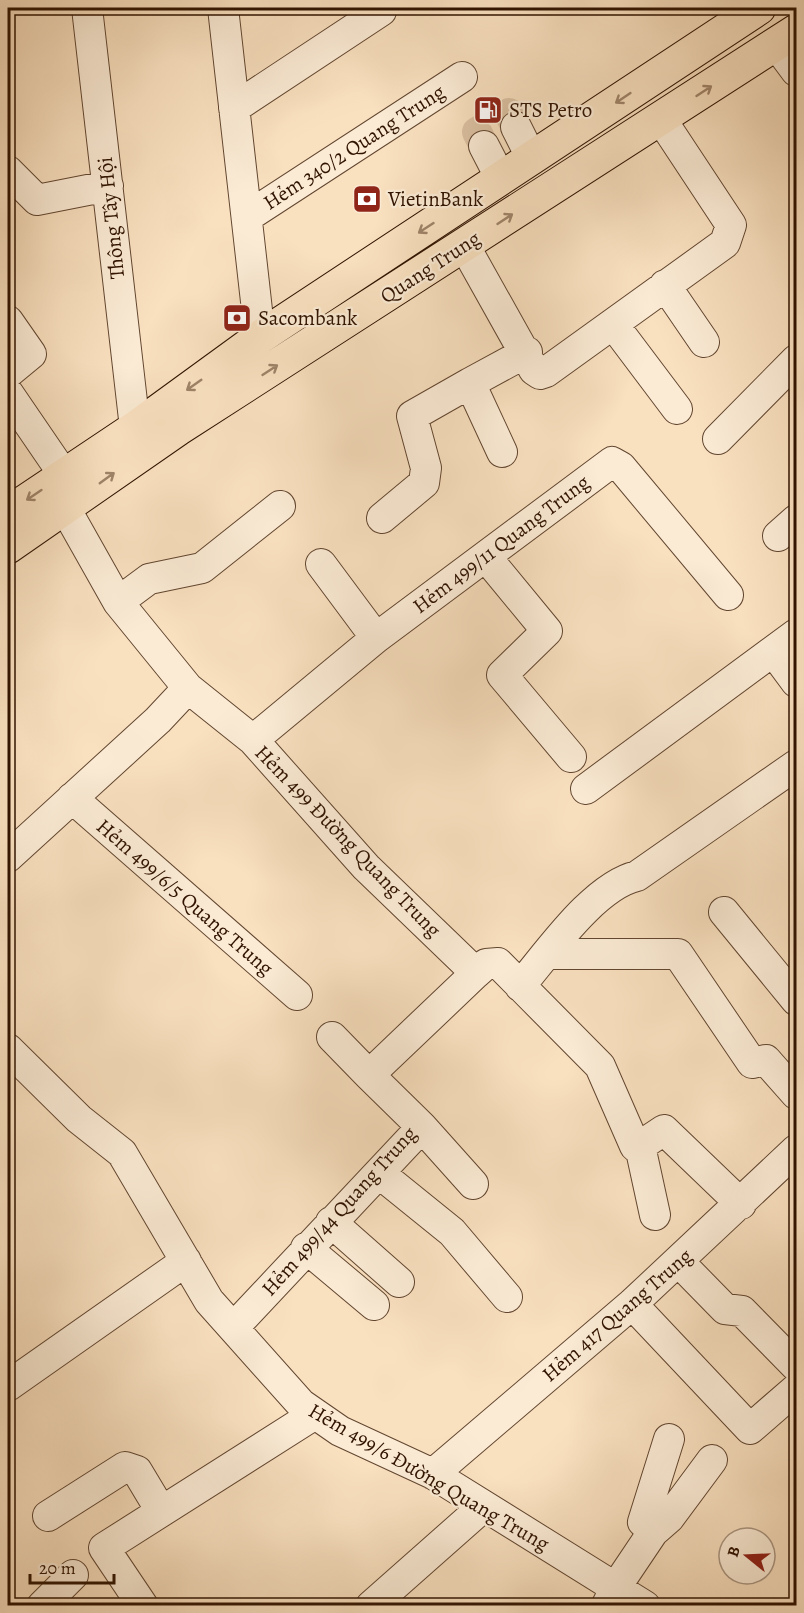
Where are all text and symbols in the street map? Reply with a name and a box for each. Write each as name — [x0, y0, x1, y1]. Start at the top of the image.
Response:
street label: Hẻm 340/2 Quang Trung — [258, 77, 451, 216]
one-way arrow — [695, 85, 712, 97]
one-way arrow — [615, 92, 632, 104]
fuel station icon: STS Petro — [472, 94, 504, 126]
place label: STS Petro — [509, 96, 592, 124]
street label: Thông Tây Hội — [91, 156, 131, 280]
bank icon: VietinBank — [351, 183, 383, 215]
place label: VietinBank — [387, 185, 484, 213]
one-way arrow — [496, 213, 513, 226]
one-way arrow — [417, 222, 434, 235]
street label: Quang Trung — [374, 224, 486, 310]
bank icon: Sacombank — [221, 302, 253, 334]
place label: Sacombank — [258, 304, 358, 332]
one-way arrow — [261, 364, 278, 376]
one-way arrow — [187, 378, 203, 391]
street label: Hẻm 499/11 Quang Trung — [407, 468, 596, 620]
one-way arrow — [99, 472, 115, 484]
one-way arrow — [27, 489, 43, 501]
street label: Hẻm 499 Đường Quang Trung — [249, 739, 448, 944]
street label: Hẻm 499/6/5 Quang Trung — [91, 812, 280, 982]
street label: Hẻm 499/44 Quang Trung — [255, 1120, 423, 1302]
street label: Hẻm 417 Quang Trung — [536, 1242, 698, 1388]
street label: Hẻm 499/6 Đường Quang Trung — [303, 1396, 555, 1558]
north arrow — [717, 1526, 777, 1586]
text: B — [722, 1543, 746, 1560]
scale bar — [30, 1547, 114, 1585]
text: 20 m — [39, 1556, 76, 1580]

